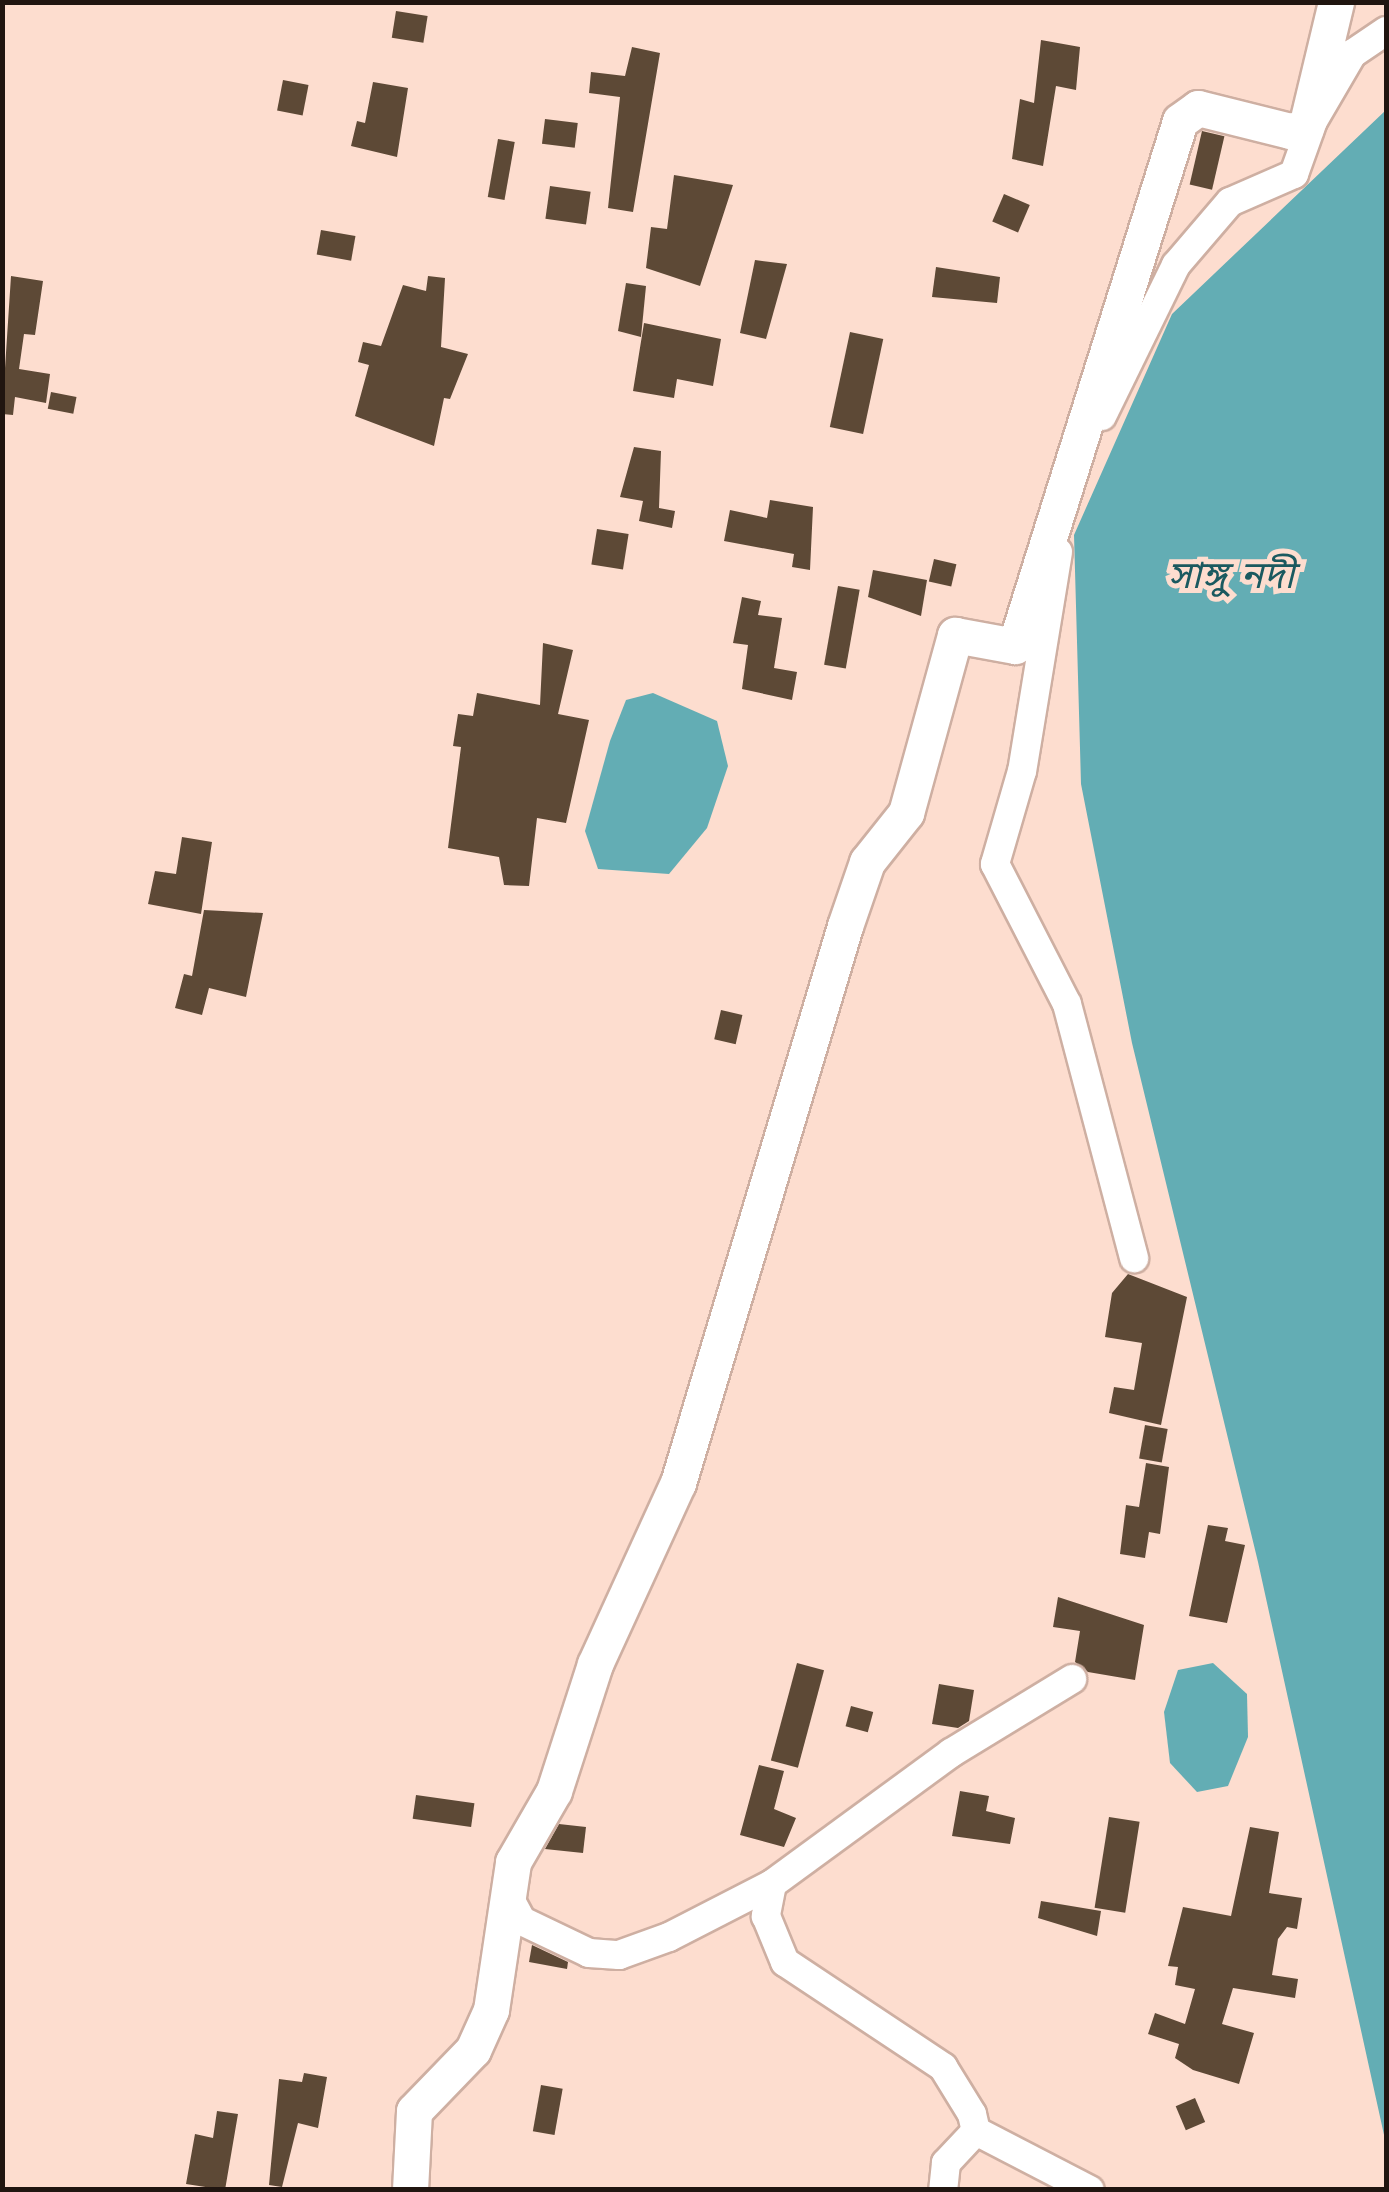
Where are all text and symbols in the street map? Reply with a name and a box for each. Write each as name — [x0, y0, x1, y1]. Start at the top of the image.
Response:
water label: সাঙ্গু নদী — [1168, 553, 1294, 599]

